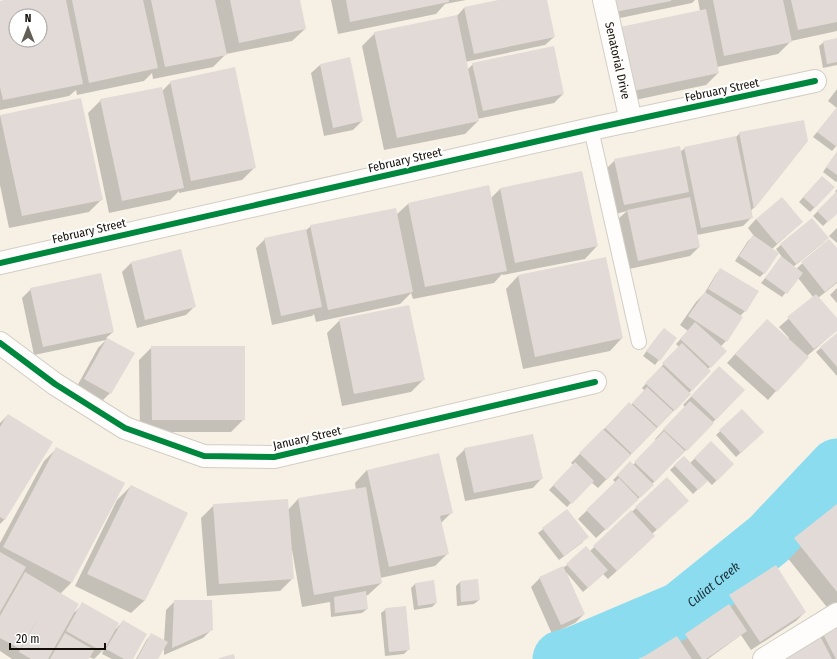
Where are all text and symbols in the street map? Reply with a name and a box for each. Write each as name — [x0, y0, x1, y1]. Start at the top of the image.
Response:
north arrow — [8, 8, 48, 48]
text: N — [25, 12, 31, 25]
street label: Senatorial Drive — [602, 21, 633, 100]
street label: February Street — [684, 75, 760, 105]
street label: February Street — [367, 145, 443, 175]
street label: February Street — [51, 216, 127, 246]
street label: January Street — [272, 423, 343, 453]
water label: Culiat Creek — [684, 558, 743, 610]
scale bar — [10, 625, 105, 651]
text: 20 m — [16, 632, 40, 646]

